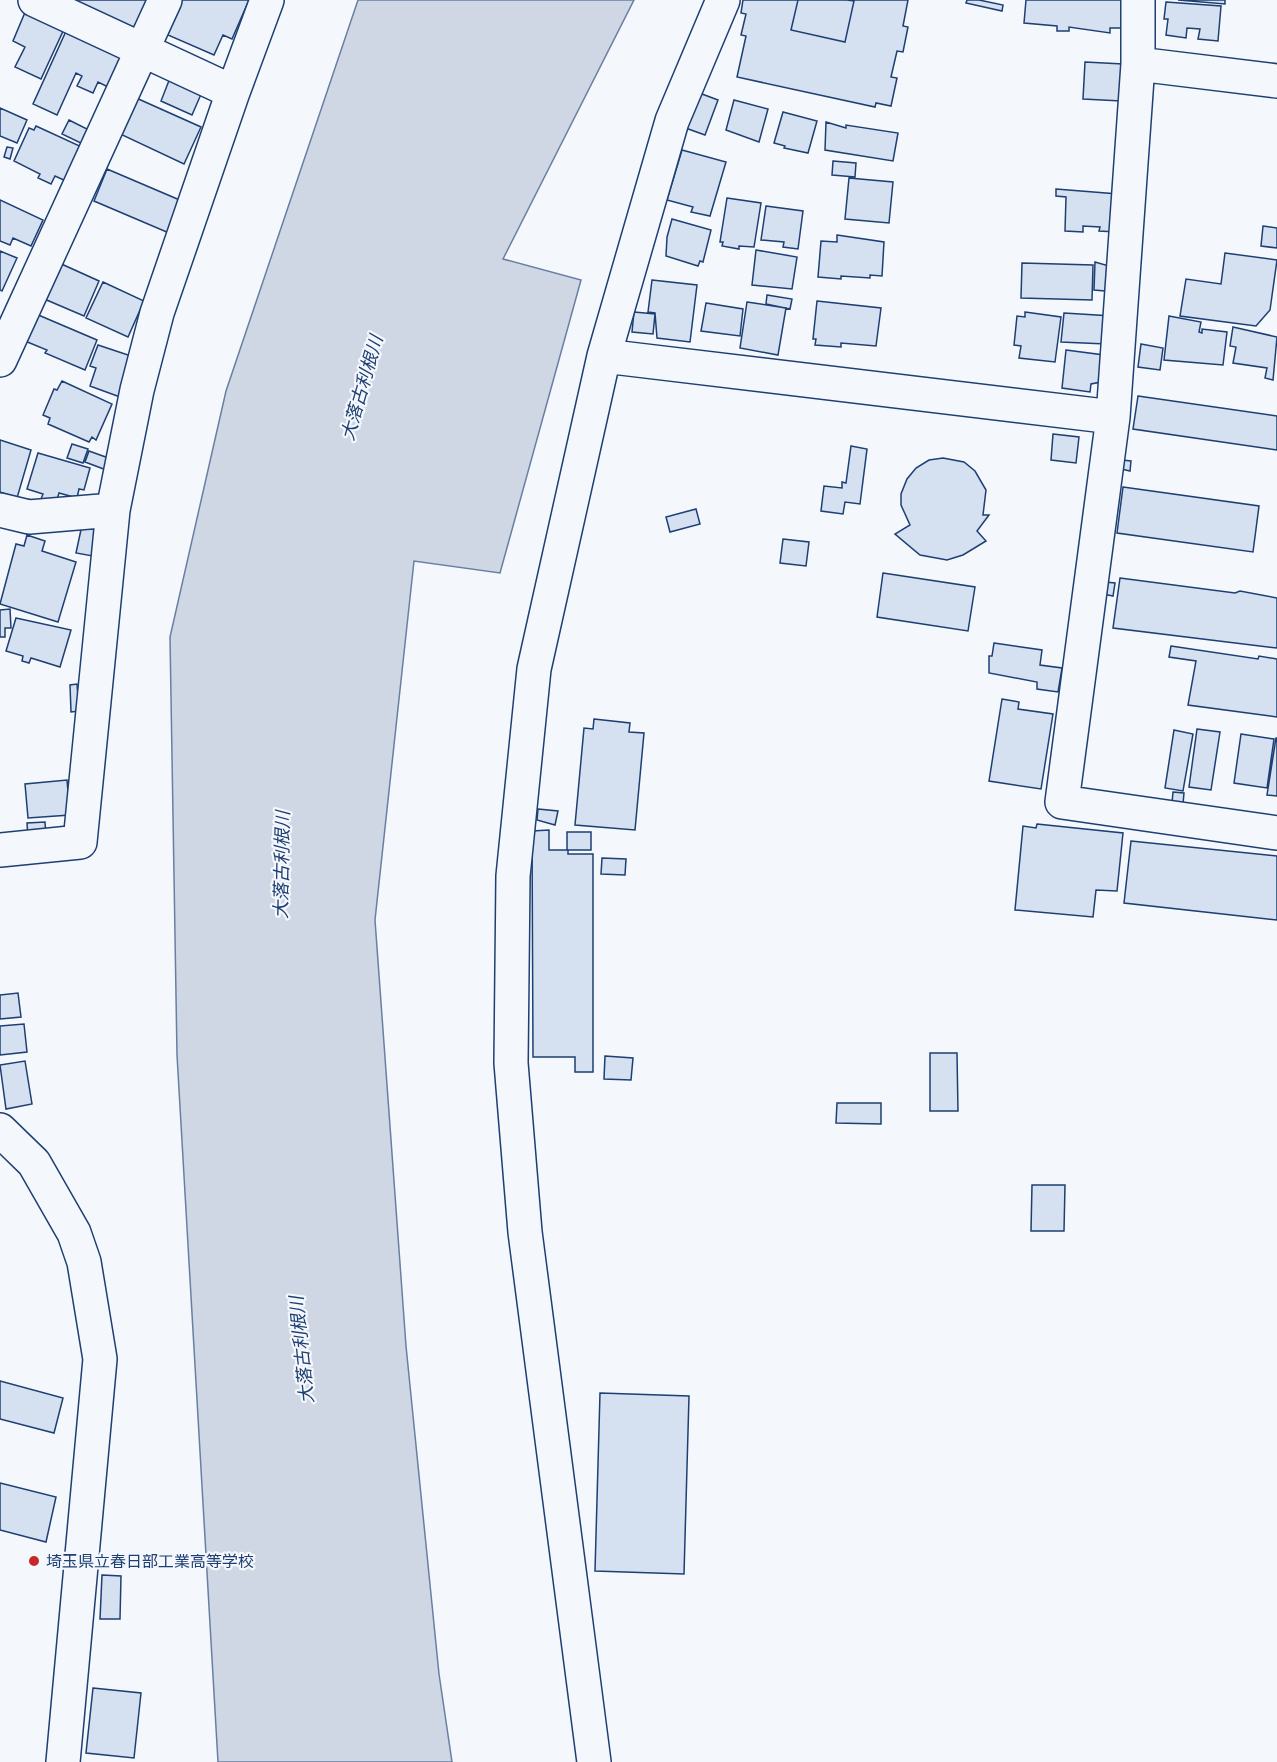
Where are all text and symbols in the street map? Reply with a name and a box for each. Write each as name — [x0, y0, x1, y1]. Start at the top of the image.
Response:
water label: 大落古利根川 — [336, 331, 387, 443]
water label: 大落古利根川 — [269, 809, 293, 919]
water label: 大落古利根川 — [284, 1293, 318, 1405]
place label: 埼玉県立春日部工業高等学校 — [46, 1551, 254, 1570]
marker: 埼玉県立春日部工業高等学校 — [27, 1554, 41, 1568]

